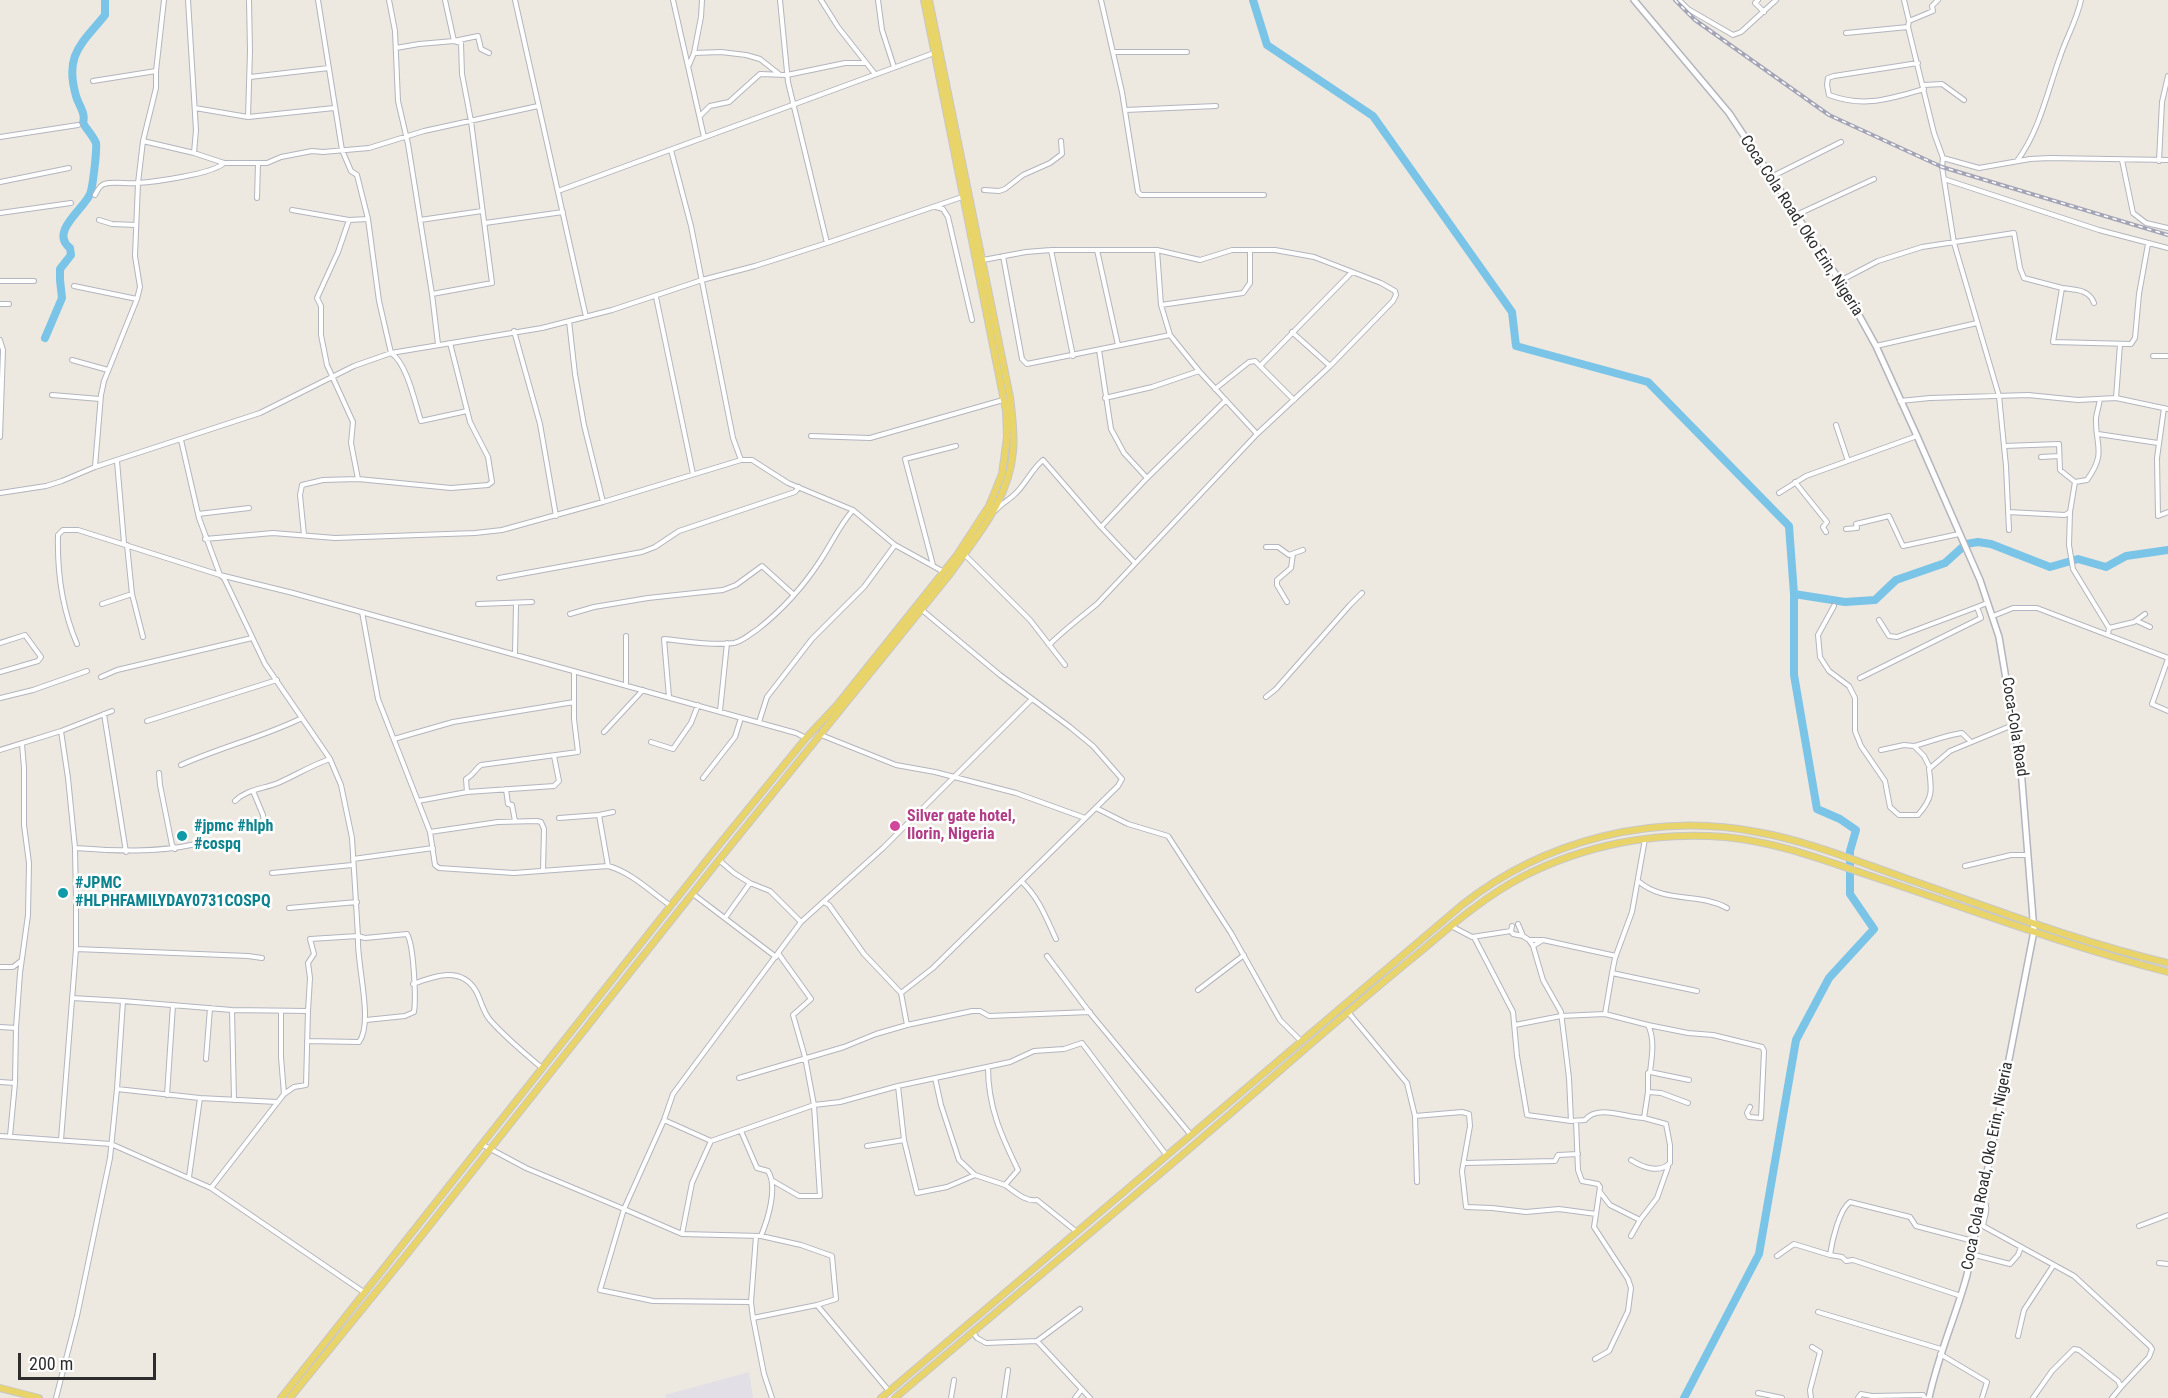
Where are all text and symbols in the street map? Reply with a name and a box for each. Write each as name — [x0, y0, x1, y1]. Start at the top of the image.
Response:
street label: Coca Cola Road, Oko Erin, Nigeria — [1735, 132, 1867, 320]
street label: Coca-Cola Road — [1997, 676, 2031, 778]
place label: Silver gate hotel, Ilorin, Nigeria — [907, 807, 1016, 845]
place label: #jpmc #hlph #cospq — [194, 817, 273, 855]
marker: Silver gate hotel, Ilorin, Nigeria — [888, 819, 902, 833]
marker: #jpmc #hlph #cospq — [175, 829, 189, 843]
place label: #JPMC #HLPHFAMILYDAY0731COSPQ — [75, 874, 271, 912]
marker: #JPMC #HLPHFAMILYDAY0731COSPQ — [56, 886, 70, 900]
street label: Coca Cola Road, Oko Erin, Nigeria — [1958, 1060, 2018, 1272]
scale bar — [21, 1341, 159, 1379]
text: 200 m — [29, 1353, 73, 1374]

